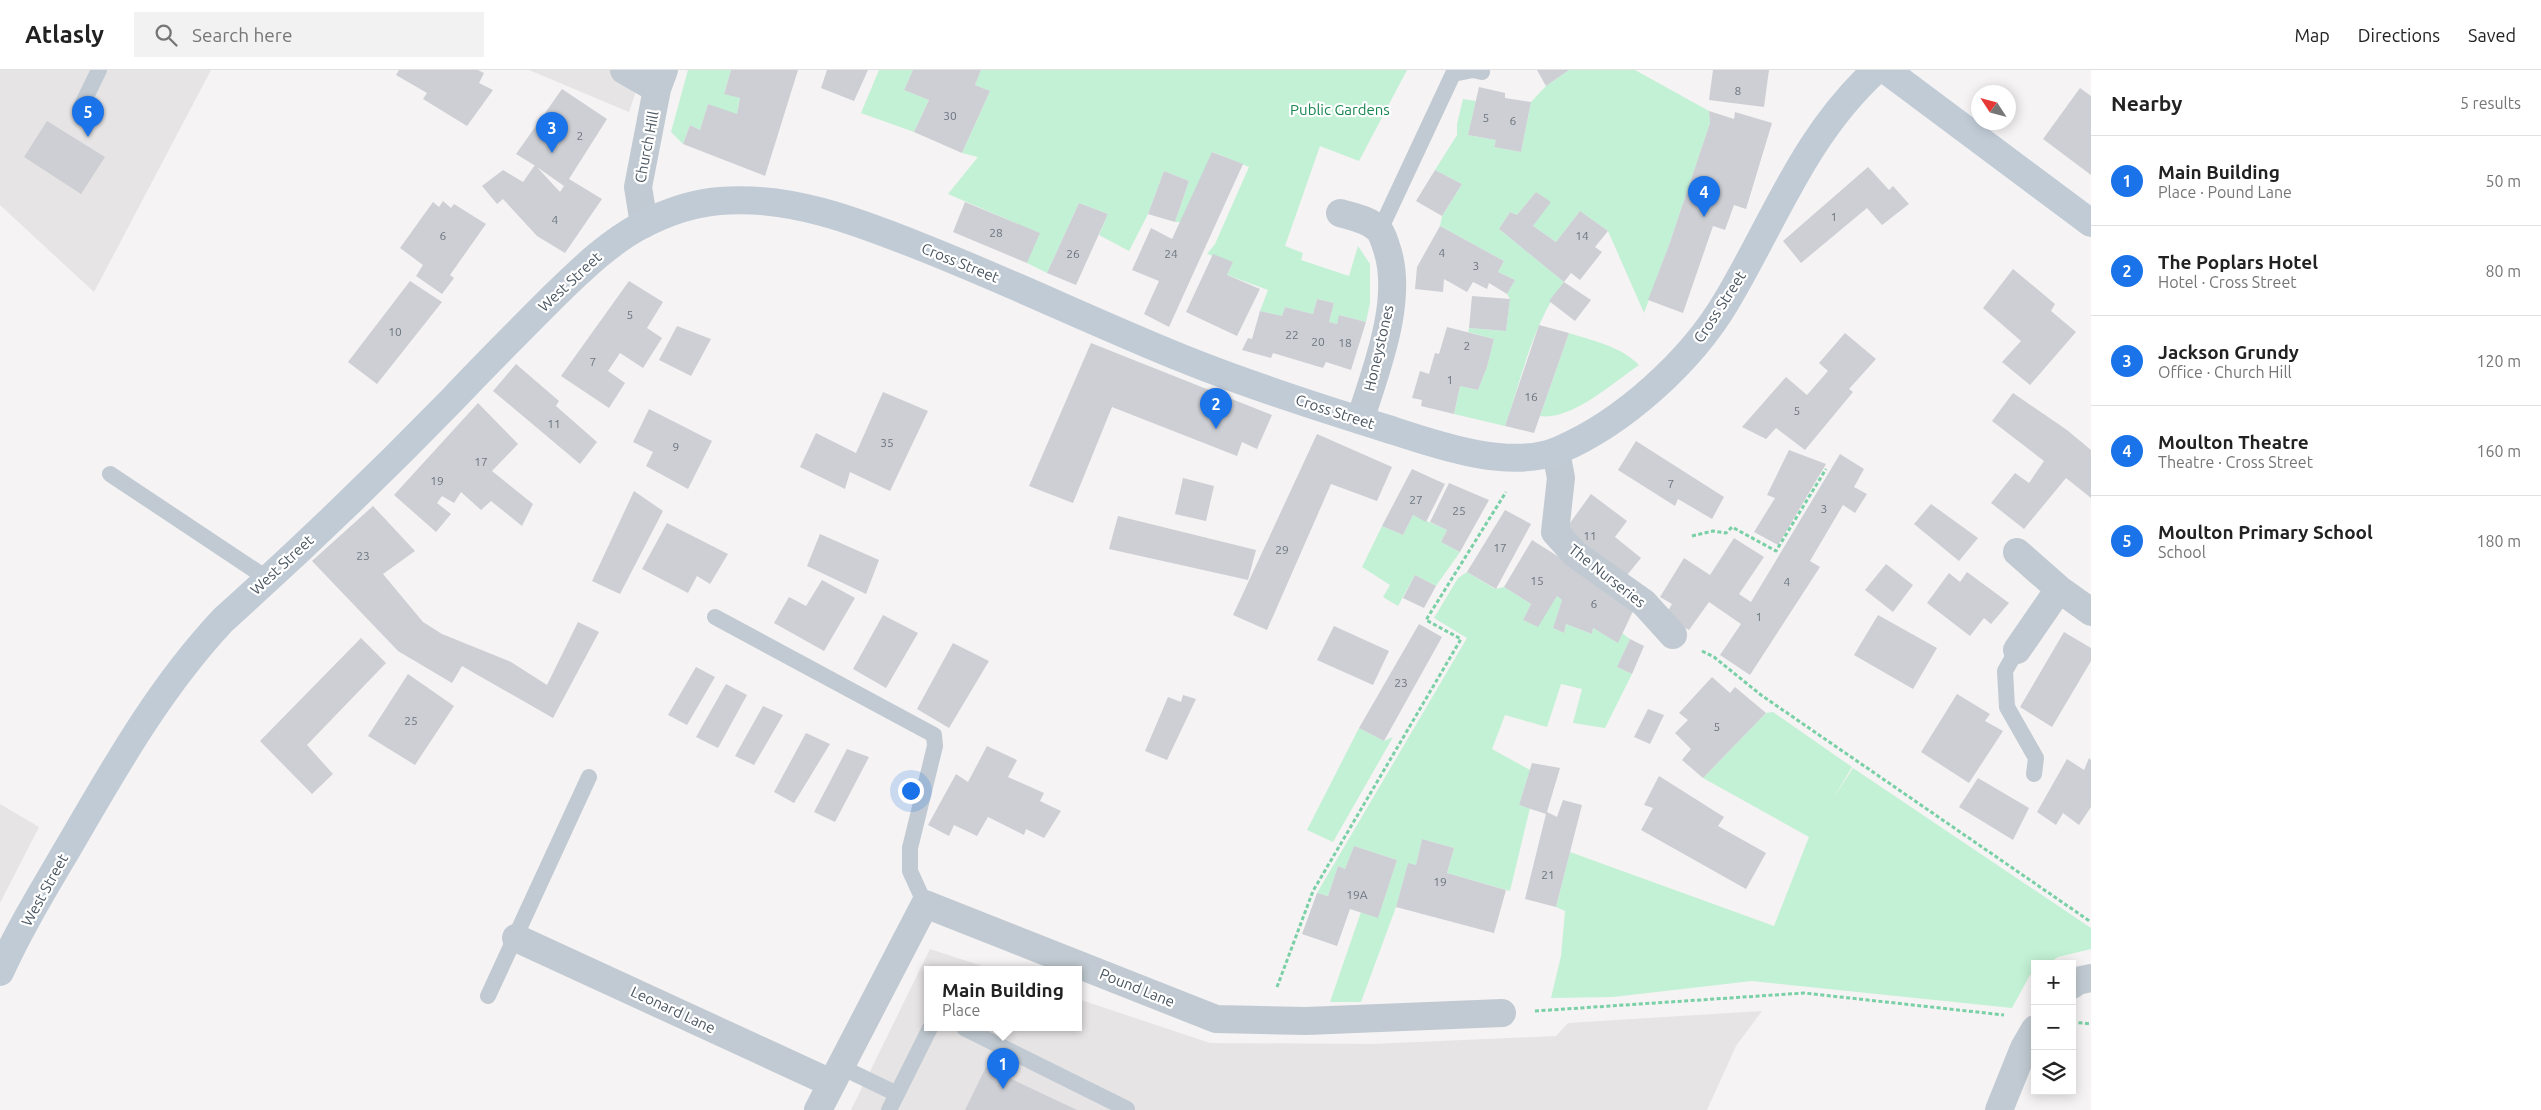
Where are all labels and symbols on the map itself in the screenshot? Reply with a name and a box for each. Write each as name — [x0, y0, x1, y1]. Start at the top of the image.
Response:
house number: 8 — [1735, 84, 1742, 97]
north arrow — [1971, 85, 2016, 130]
pin: 5 — [72, 96, 104, 137]
park label: Public Gardens — [1290, 101, 1390, 118]
street label: Church Hill — [631, 109, 662, 184]
house number: 30 — [943, 109, 957, 122]
house number: 5 — [1483, 111, 1489, 124]
pin: 3 — [536, 112, 568, 153]
house number: 6 — [1510, 114, 1517, 127]
house number: 2 — [577, 129, 583, 142]
pin: 4 — [1688, 176, 1720, 217]
house number: 1 — [1831, 210, 1837, 223]
house number: 4 — [552, 213, 559, 226]
house number: 28 — [989, 226, 1003, 239]
house number: 6 — [440, 229, 447, 242]
house number: 14 — [1575, 229, 1589, 242]
street label: Cross Street — [919, 239, 1001, 286]
house number: 4 — [1439, 246, 1446, 259]
house number: 26 — [1066, 247, 1080, 260]
house number: 24 — [1164, 247, 1178, 260]
street label: West Street — [535, 248, 605, 315]
house number: 3 — [1473, 259, 1479, 272]
street label: Cross Street — [1690, 268, 1749, 346]
street label: Honeystones — [1360, 303, 1397, 393]
house number: 5 — [627, 308, 633, 321]
house number: 10 — [388, 325, 402, 338]
house number: 22 — [1285, 328, 1299, 341]
house number: 20 — [1311, 335, 1325, 348]
house number: 18 — [1338, 336, 1352, 349]
house number: 2 — [1464, 339, 1470, 352]
house number: 7 — [590, 355, 596, 368]
house number: 1 — [1447, 373, 1453, 386]
pin: 2 — [1200, 388, 1232, 429]
house number: 16 — [1524, 390, 1538, 403]
street label: Cross Street — [1294, 391, 1377, 432]
house number: 5 — [1794, 404, 1800, 417]
house number: 11 — [547, 417, 561, 430]
house number: 35 — [880, 436, 894, 449]
house number: 9 — [673, 440, 679, 453]
house number: 17 — [474, 455, 488, 468]
house number: 19 — [430, 474, 444, 487]
house number: 7 — [1668, 477, 1674, 490]
house number: 27 — [1409, 493, 1423, 506]
house number: 3 — [1821, 502, 1827, 515]
house number: 25 — [1452, 504, 1466, 517]
house number: 11 — [1583, 529, 1597, 542]
street label: West Street — [247, 531, 317, 598]
street label: The Nurseries — [1566, 540, 1649, 611]
house number: 17 — [1493, 541, 1507, 554]
house number: 29 — [1275, 543, 1289, 556]
house number: 23 — [356, 549, 370, 562]
house number: 15 — [1530, 574, 1544, 587]
house number: 4 — [1784, 575, 1791, 588]
house number: 6 — [1591, 597, 1598, 610]
house number: 1 — [1756, 610, 1762, 623]
house number: 23 — [1394, 676, 1408, 689]
house number: 25 — [404, 714, 418, 727]
house number: 5 — [1714, 720, 1720, 733]
your location — [898, 778, 924, 804]
street label: West Street — [18, 851, 71, 929]
house number: 21 — [1541, 868, 1555, 881]
house number: 19 — [1433, 875, 1447, 888]
house number: 19A — [1346, 888, 1368, 901]
street label: Pound Lane — [1097, 965, 1177, 1010]
street label: Leonard Lane — [628, 983, 718, 1036]
pin: 1 — [987, 1048, 1019, 1089]

